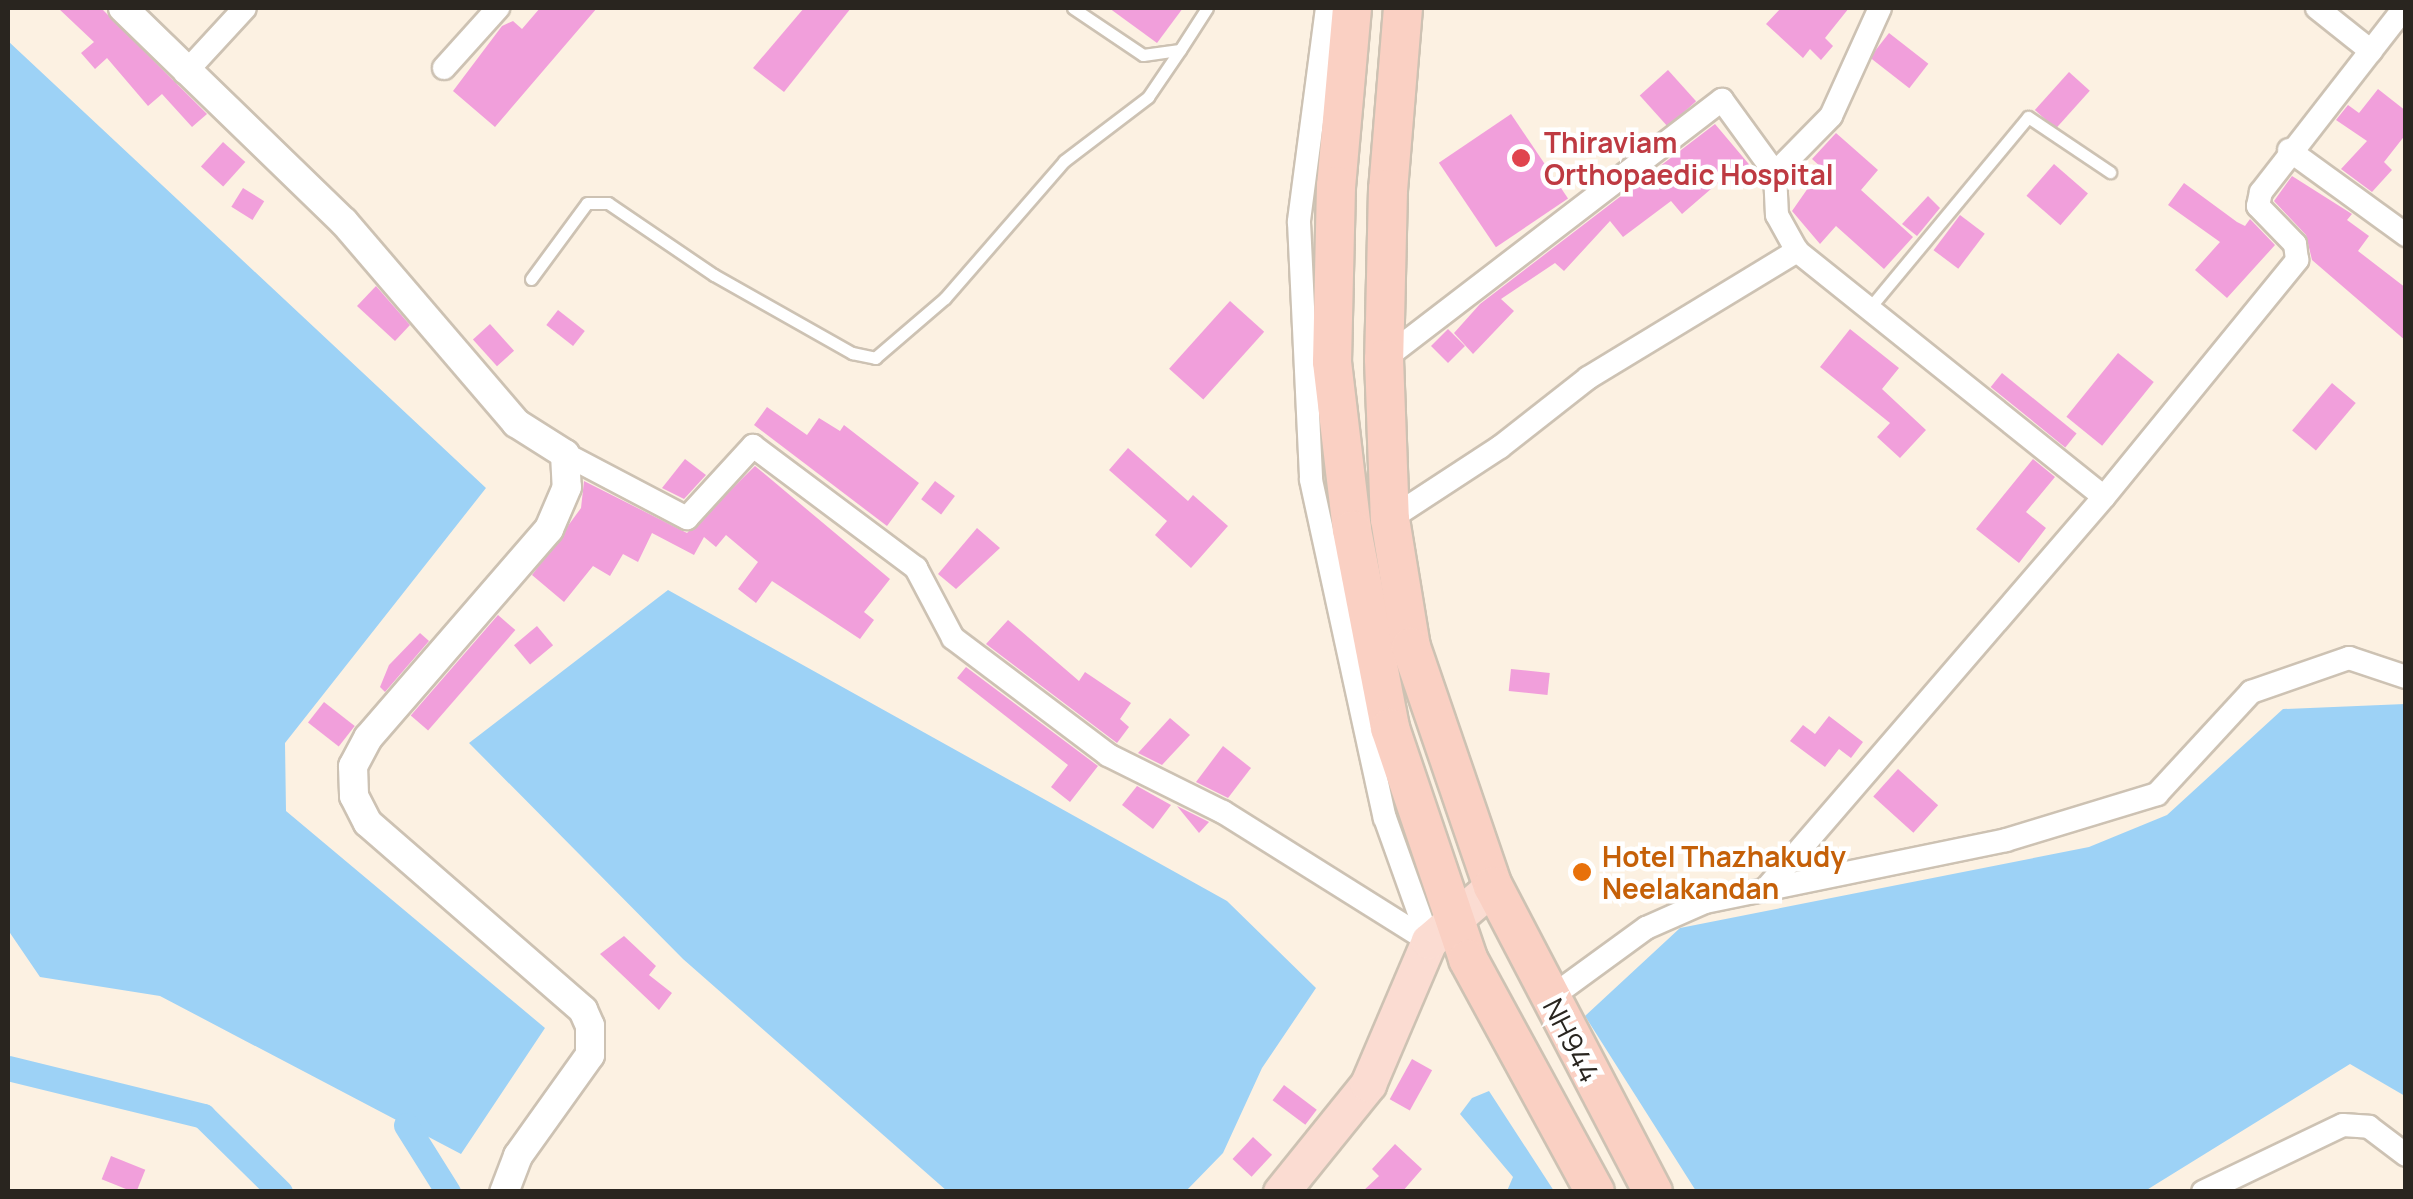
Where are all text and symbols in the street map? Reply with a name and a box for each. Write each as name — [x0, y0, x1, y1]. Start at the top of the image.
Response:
place label: Thiraviam Orthopaedic Hospital — [1544, 125, 1834, 191]
marker: Thiraviam Orthopaedic Hospital — [1508, 145, 1534, 171]
place label: Hotel Thazhakudy Neelakandan — [1602, 839, 1846, 905]
marker: Hotel Thazhakudy Neelakandan — [1571, 861, 1593, 883]
street label: NH944 — [1537, 993, 1607, 1087]

